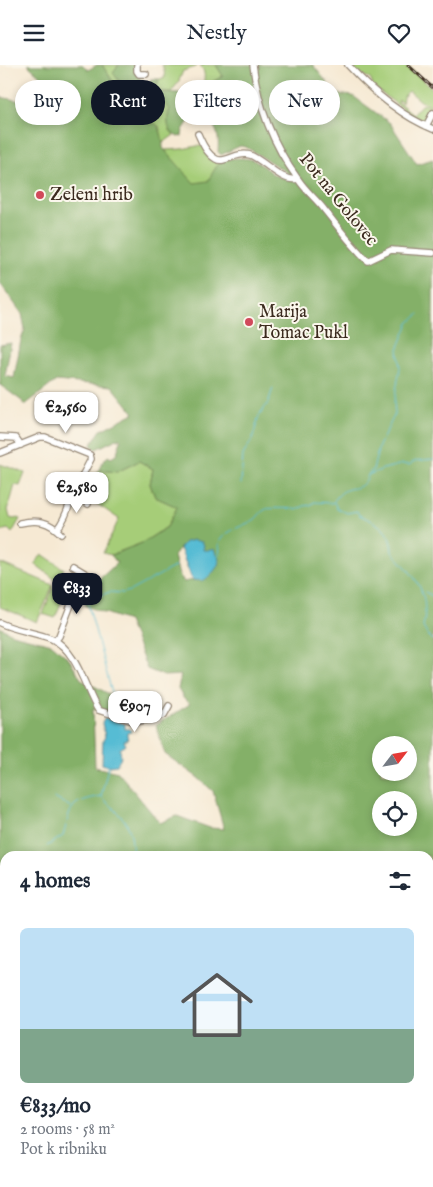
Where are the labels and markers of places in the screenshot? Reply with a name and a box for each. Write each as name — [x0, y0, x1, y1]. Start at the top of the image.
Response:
place label: Zeleni hrib — [50, 184, 133, 207]
marker: Zeleni hrib — [34, 189, 46, 201]
place label: Marija Tomac Pukl — [259, 301, 348, 345]
marker: Marija Tomac Pukl — [243, 316, 255, 328]
pin: €2,560 — [25, 391, 107, 434]
pin: €2,580 — [36, 471, 118, 514]
pin: €833 — [47, 573, 107, 615]
pin: €907 — [105, 691, 165, 733]

